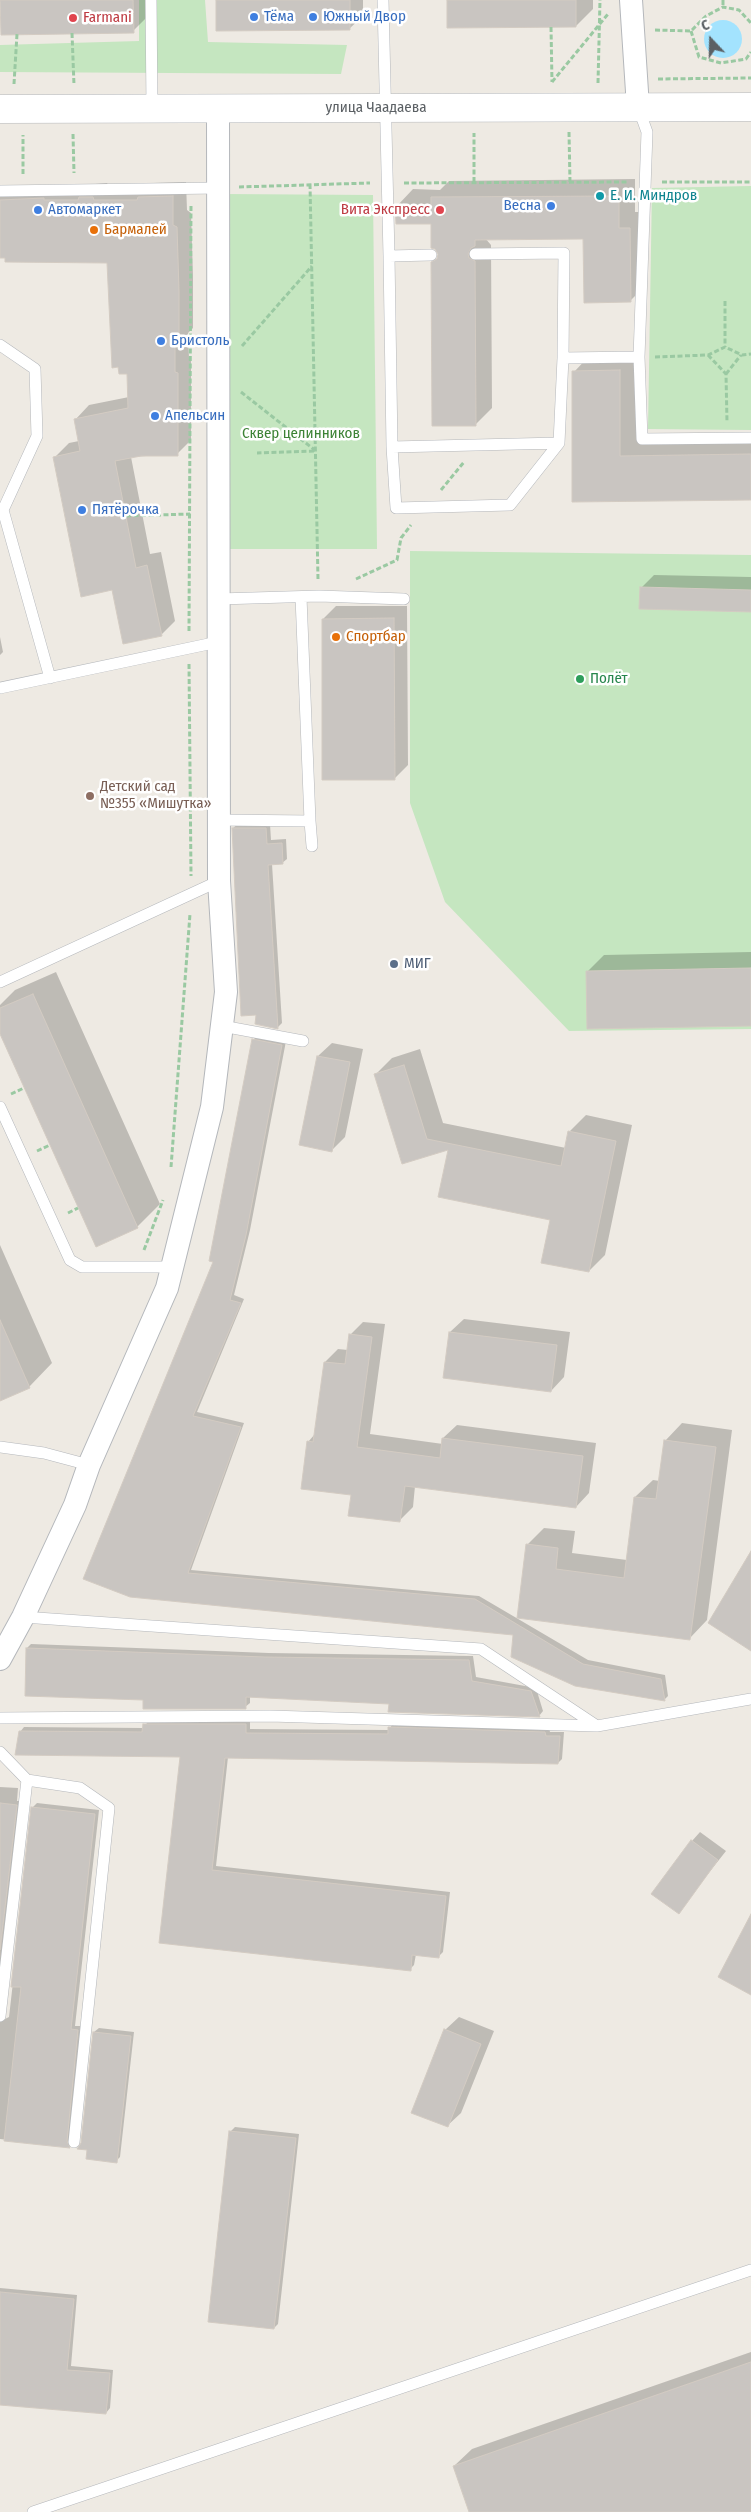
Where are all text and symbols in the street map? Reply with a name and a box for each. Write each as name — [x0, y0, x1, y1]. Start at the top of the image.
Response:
place label: Тёма — [264, 8, 294, 26]
place label: Южный Двор — [323, 8, 406, 26]
place label: Farmani — [83, 9, 132, 27]
marker: Тёма — [248, 11, 260, 23]
marker: Южный Двор — [307, 11, 319, 23]
marker: Farmani — [67, 12, 79, 24]
north arrow — [686, 15, 736, 65]
text: С — [699, 16, 712, 35]
street label: улица Чаадаева — [325, 99, 427, 117]
place label: Е. И. Миндров — [610, 187, 697, 205]
marker: Е. И. Миндров — [594, 190, 606, 202]
place label: Весна — [504, 197, 541, 215]
marker: Весна — [545, 200, 557, 212]
place label: Автомаркет — [48, 201, 121, 219]
place label: Вита Экспресс — [341, 201, 430, 219]
marker: Автомаркет — [32, 204, 44, 216]
marker: Вита Экспресс — [434, 204, 446, 216]
place label: Бармалей — [104, 221, 167, 239]
marker: Бармалей — [88, 224, 100, 236]
place label: Бристоль — [171, 332, 229, 350]
marker: Бристоль — [155, 335, 167, 347]
place label: Апельсин — [165, 407, 225, 425]
marker: Апельсин — [149, 410, 161, 422]
park label: Сквер целинников — [242, 425, 360, 443]
place label: Пятёрочка — [92, 501, 159, 519]
marker: Пятёрочка — [76, 504, 88, 516]
place label: Спортбар — [346, 628, 406, 646]
marker: Спортбар — [330, 631, 342, 643]
place label: Полёт — [590, 670, 628, 688]
marker: Полёт — [574, 673, 586, 685]
place label: Детский сад №355 «Мишутка» — [100, 778, 212, 813]
marker: Детский сад №355 «Мишутка» — [84, 790, 96, 802]
place label: МИГ — [404, 955, 431, 973]
marker: МИГ — [388, 958, 400, 970]

